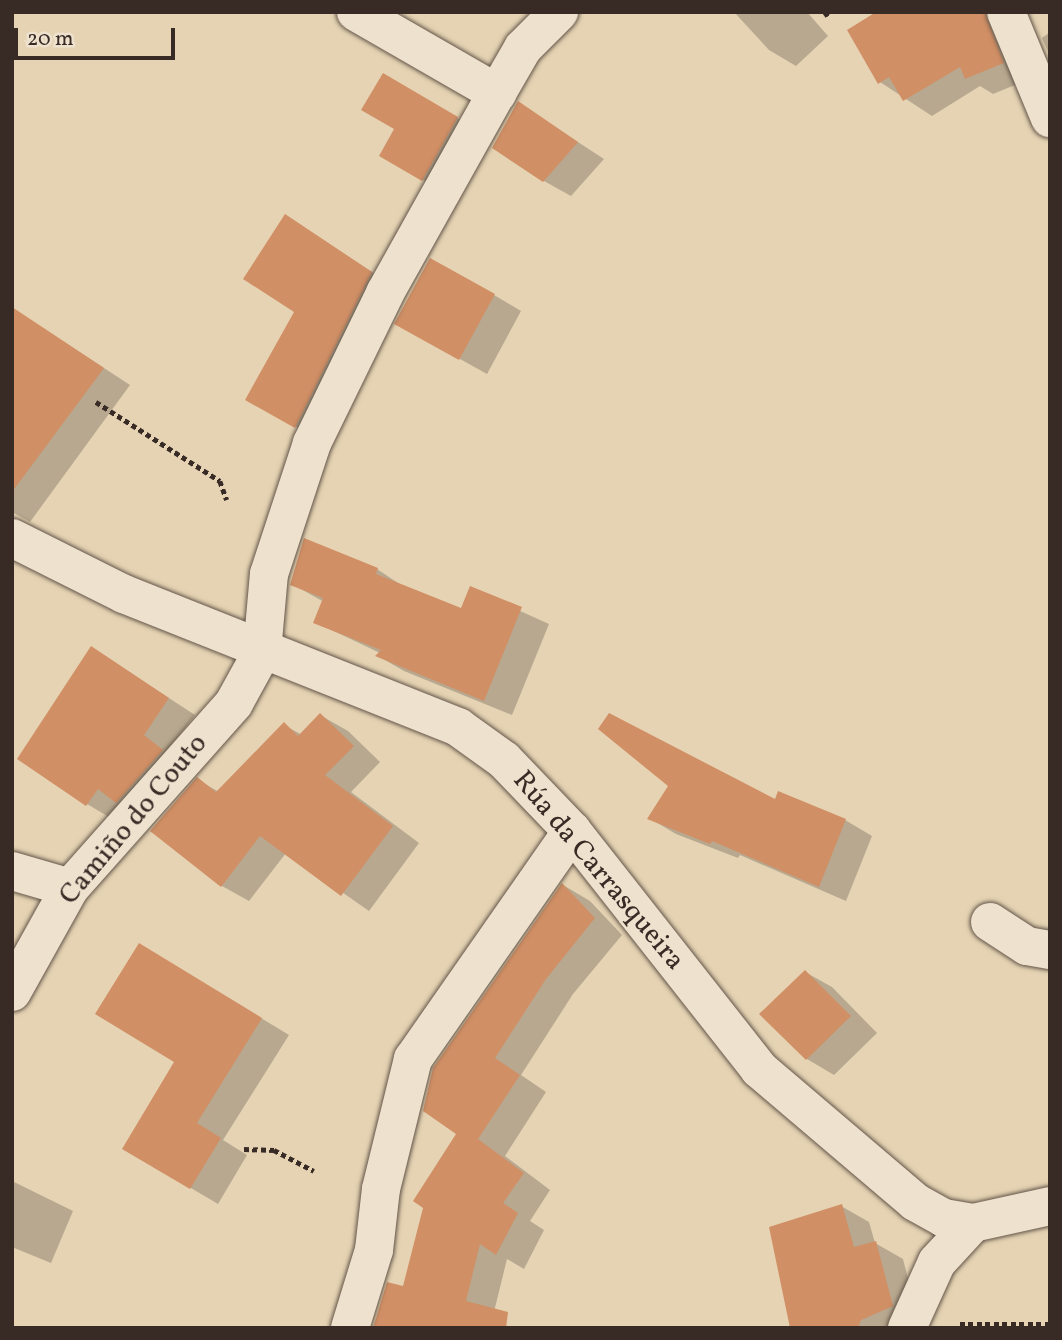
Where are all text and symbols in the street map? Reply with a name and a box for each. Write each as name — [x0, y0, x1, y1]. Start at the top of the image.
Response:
scale bar — [18, 14, 178, 58]
text: 20 m — [27, 25, 73, 54]
street label: Camiño do Couto — [53, 728, 215, 912]
street label: Rúa da Carrasqueira — [505, 764, 691, 978]

